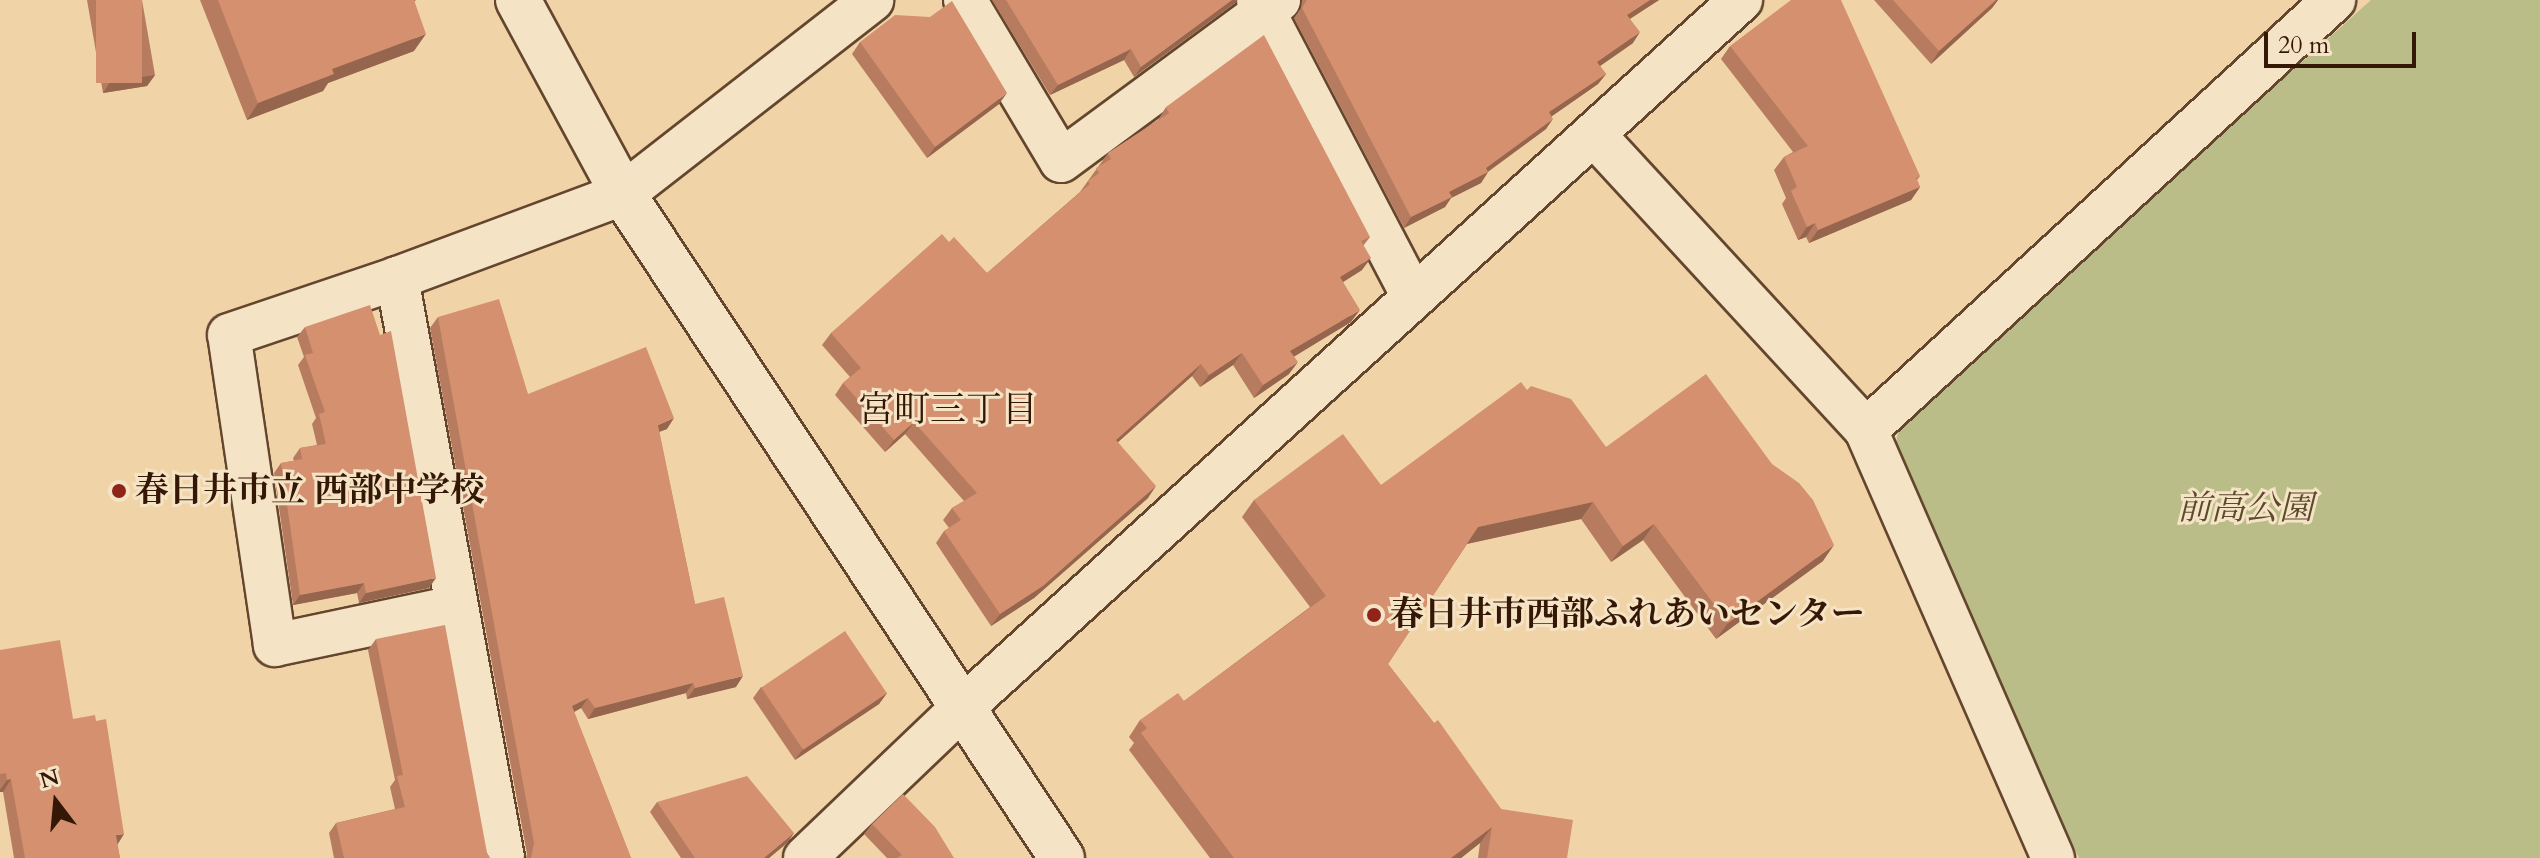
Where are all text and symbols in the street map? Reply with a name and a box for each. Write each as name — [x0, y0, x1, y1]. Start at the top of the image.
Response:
scale bar — [2268, 16, 2420, 66]
text: 20 m — [2278, 29, 2329, 62]
district label: 宮町三丁目 — [858, 388, 1038, 432]
place label: 春日井市立 西部中学校 — [135, 471, 484, 511]
marker: 春日井市立 西部中学校 — [110, 482, 128, 500]
park label: 前高公園 — [2177, 489, 2313, 529]
place label: 春日井市西部ふれあいセンター — [1390, 595, 1866, 635]
marker: 春日井市西部ふれあいセンター — [1365, 606, 1383, 624]
north arrow — [16, 762, 96, 842]
text: N — [36, 762, 63, 796]

